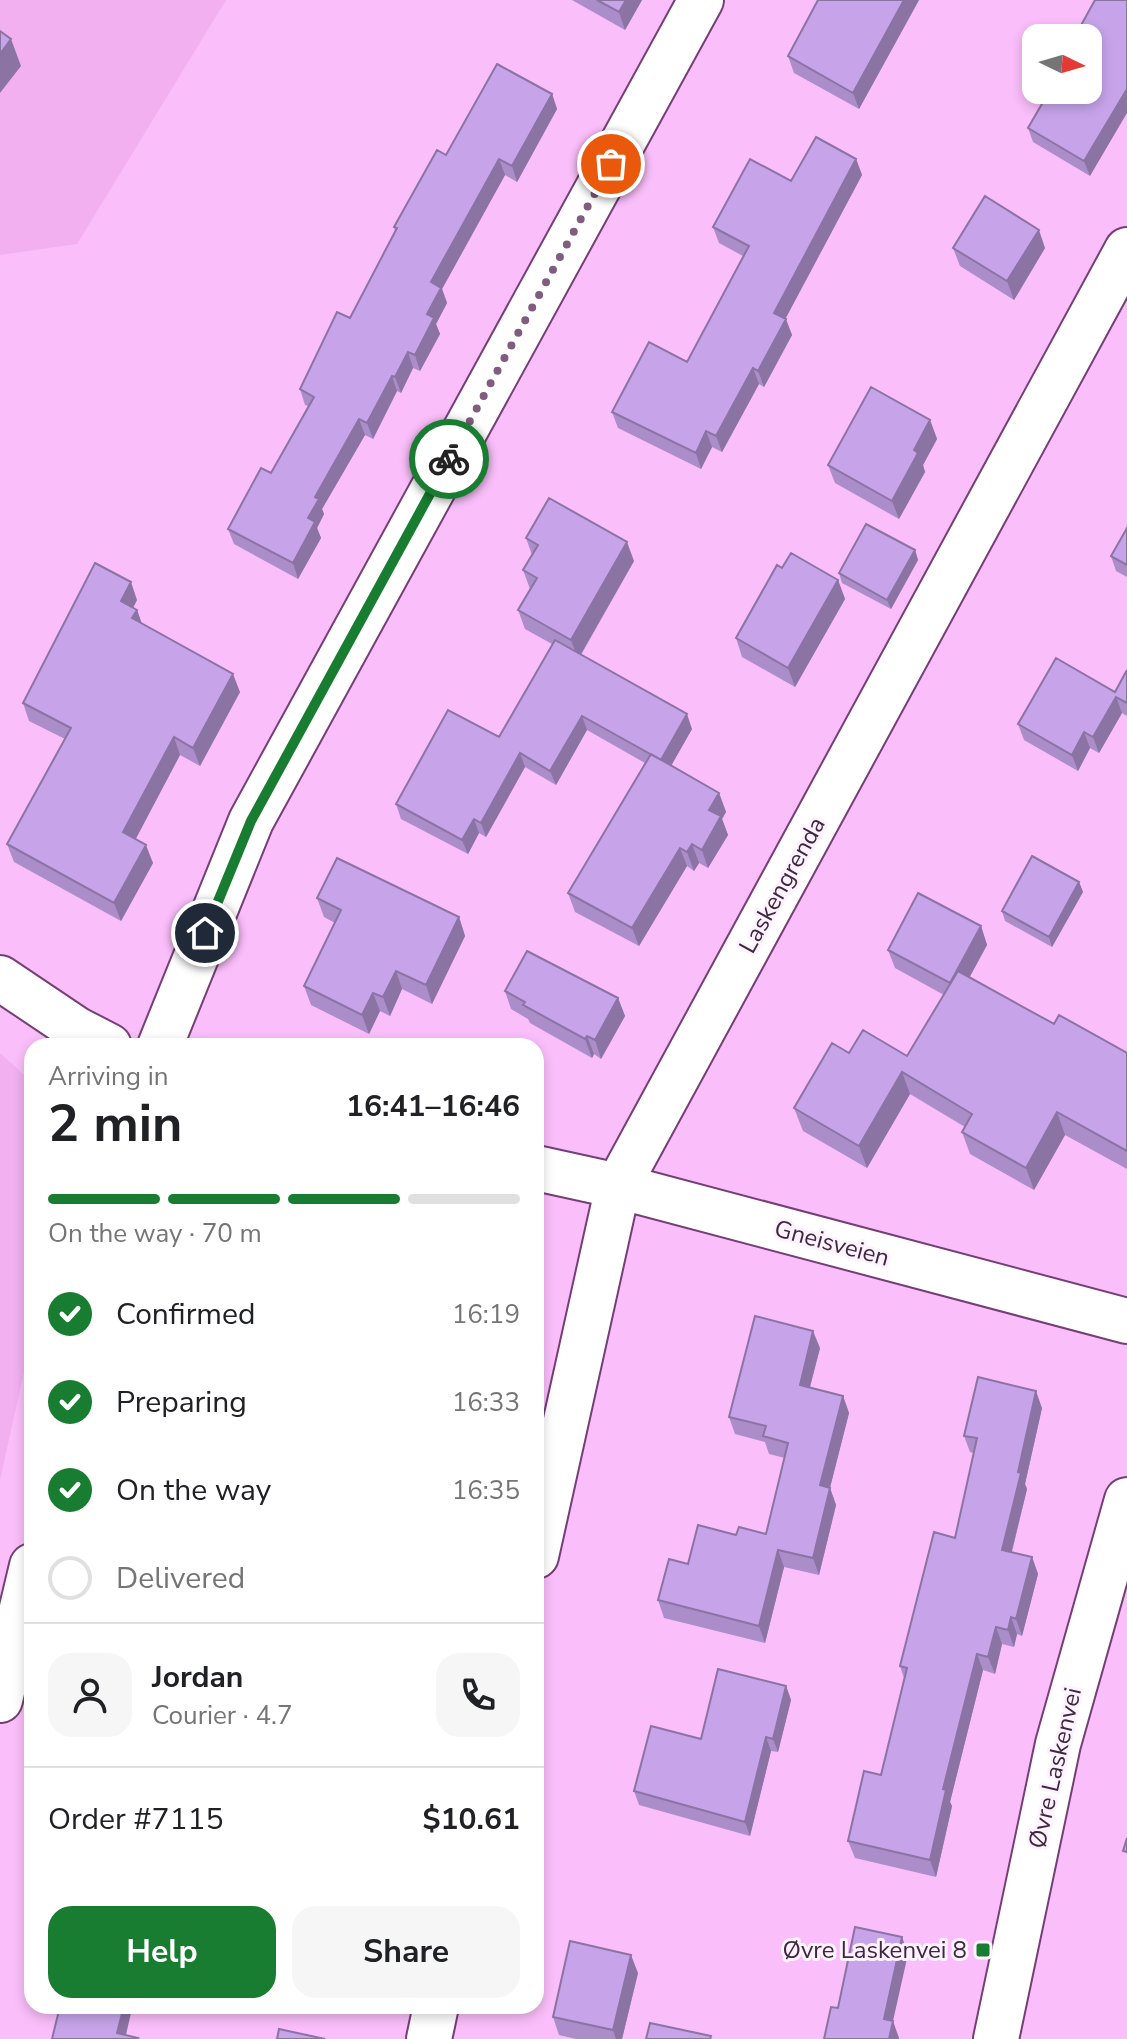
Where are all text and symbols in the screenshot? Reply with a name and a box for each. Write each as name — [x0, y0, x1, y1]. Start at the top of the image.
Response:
north arrow — [1022, 24, 1102, 104]
map controls — [1022, 24, 1102, 104]
pin — [577, 130, 645, 198]
icon: bag — [589, 142, 633, 186]
courier — [409, 419, 489, 499]
icon: bike — [427, 437, 471, 481]
street label: Laskengrenda — [731, 811, 833, 959]
pin — [171, 899, 239, 967]
icon: home — [183, 911, 227, 955]
text: Arriving in — [48, 1059, 169, 1094]
text: 16:41–16:46 — [346, 1086, 520, 1127]
text: 2 min — [48, 1088, 183, 1159]
street label: Gneisveien — [771, 1212, 893, 1274]
text: On the way · 70 m — [48, 1216, 262, 1251]
icon: check — [48, 1292, 92, 1336]
text: Confirmed — [116, 1294, 256, 1335]
text: 16:19 — [452, 1297, 520, 1332]
icon: check — [48, 1380, 92, 1424]
text: Preparing — [116, 1382, 247, 1423]
text: 16:33 — [452, 1385, 520, 1420]
icon: check — [48, 1468, 92, 1512]
text: On the way — [116, 1470, 271, 1511]
text: 16:35 — [452, 1473, 520, 1508]
text: Delivered — [116, 1558, 245, 1599]
button: person — [48, 1653, 132, 1737]
button: phone — [436, 1653, 520, 1737]
text: Jordan — [152, 1657, 243, 1698]
street label: Øvre Laskenvei — [1021, 1685, 1089, 1851]
text: Courier · 4.7 — [152, 1698, 293, 1733]
text: Order #7115 — [48, 1799, 223, 1840]
text: $10.61 — [423, 1799, 520, 1840]
button: Help — [48, 1906, 276, 1998]
button: Share — [292, 1906, 520, 1998]
place label: Øvre Laskenvei 8 — [782, 1934, 967, 1966]
marker: Øvre Laskenvei 8 — [974, 1941, 992, 1959]

